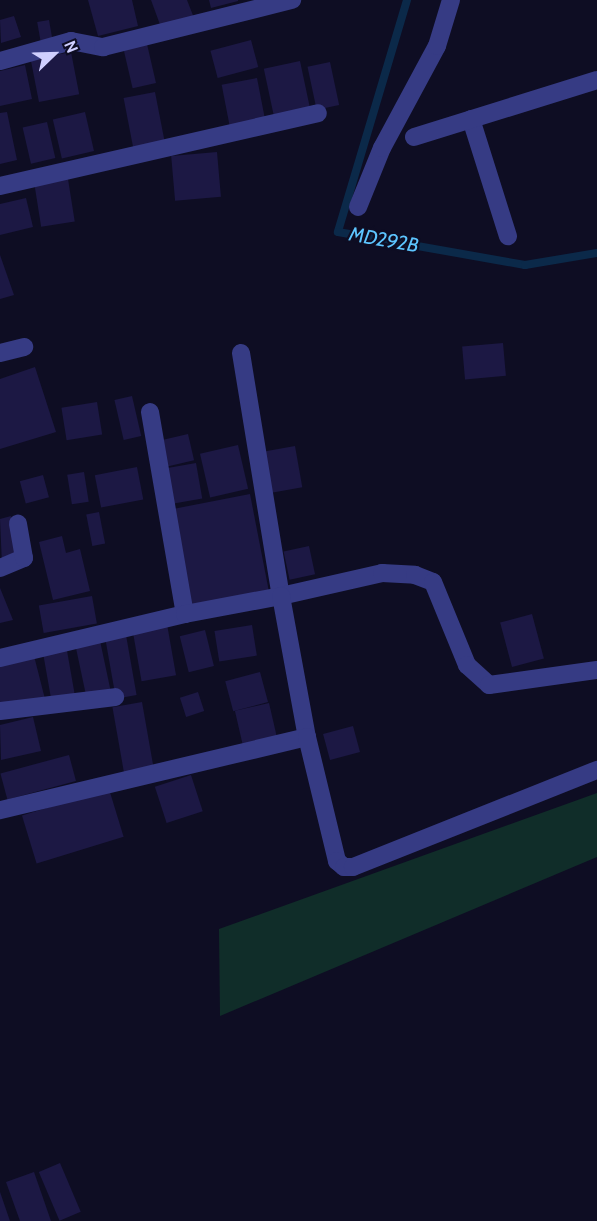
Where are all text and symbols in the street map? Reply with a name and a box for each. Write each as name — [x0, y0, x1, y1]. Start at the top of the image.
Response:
north arrow — [24, 24, 84, 84]
text: N — [60, 38, 82, 56]
water label: MD292B — [347, 222, 421, 258]

